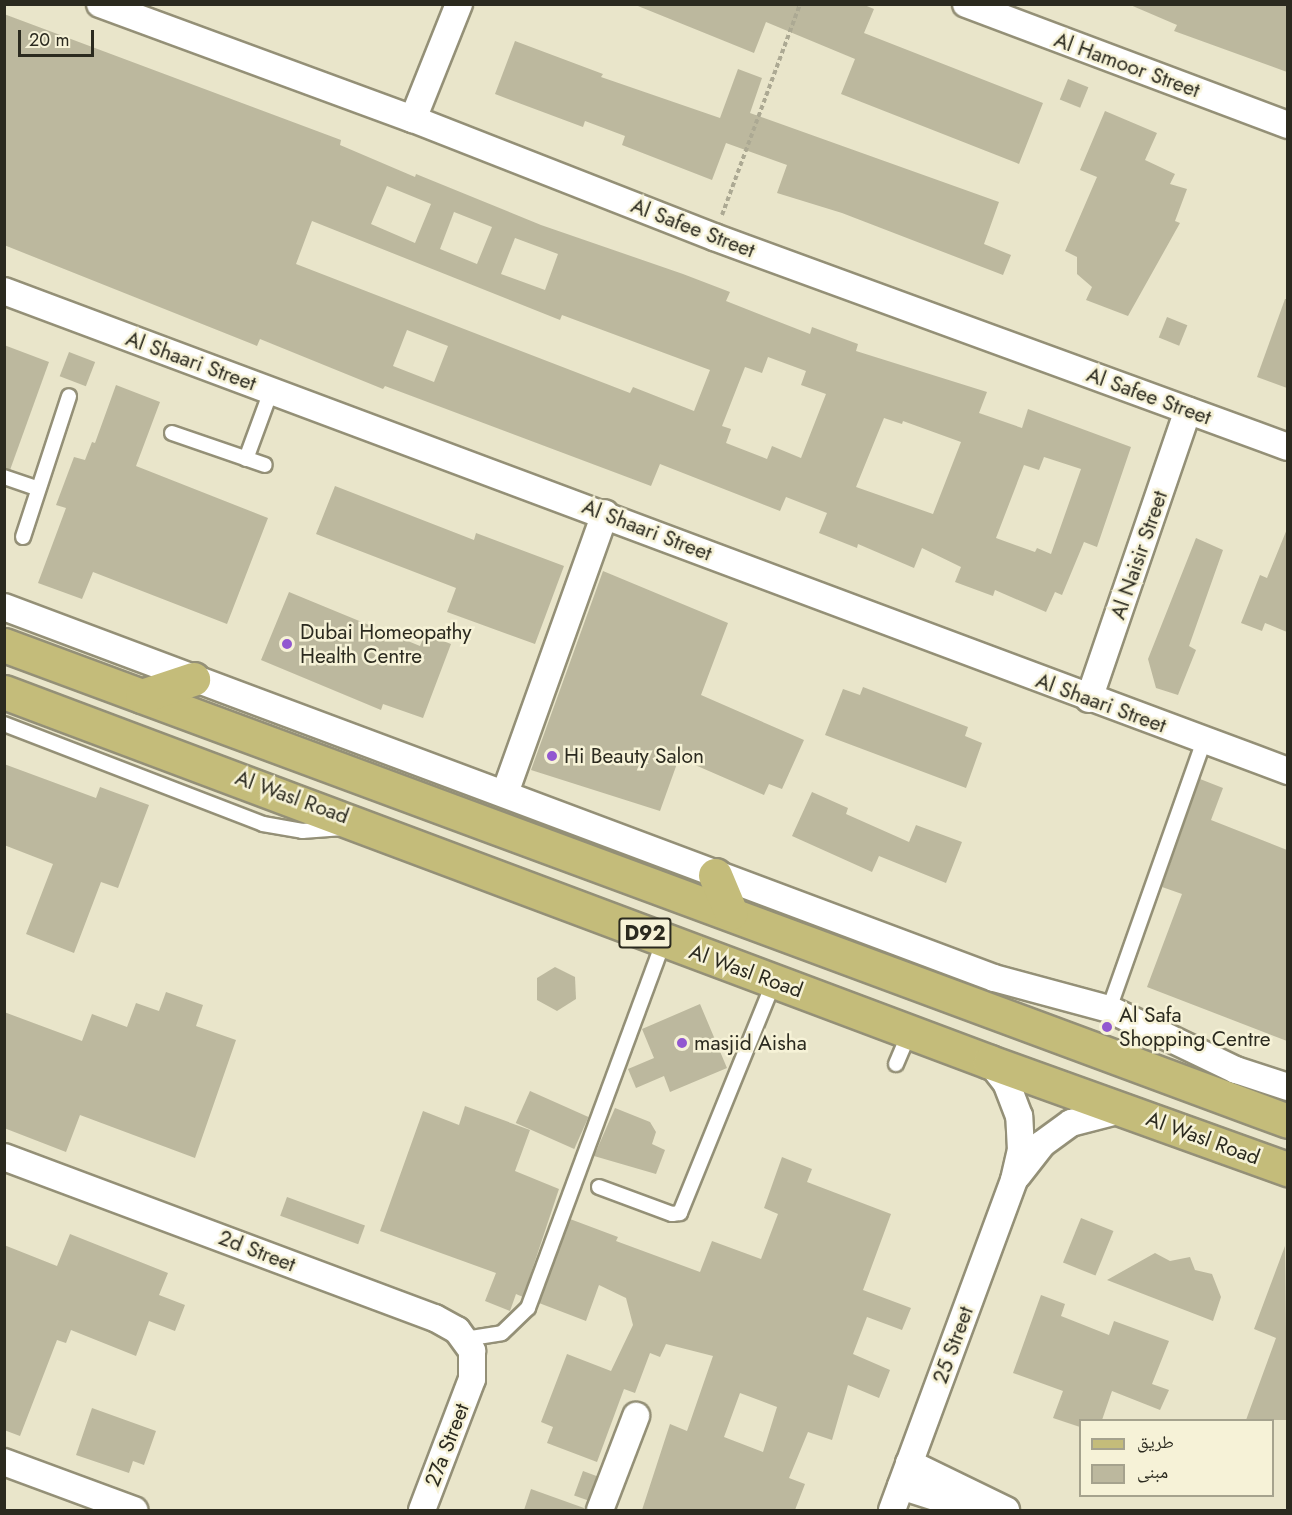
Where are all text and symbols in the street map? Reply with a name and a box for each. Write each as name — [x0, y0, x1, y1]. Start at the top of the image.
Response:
scale bar — [21, 18, 98, 56]
text: 20 m — [29, 27, 69, 53]
street label: Al Hamoor Street — [1051, 27, 1203, 103]
street label: Al Safee Street — [628, 193, 758, 263]
street label: Al Shaari Street — [122, 326, 260, 396]
street label: Al Safee Street — [1083, 362, 1215, 430]
street label: Al Naisir Street — [1105, 487, 1173, 623]
street label: Al Shaari Street — [579, 494, 715, 566]
place label: Dubai Homeopathy Health Centre — [300, 619, 472, 669]
marker: Dubai Homeopathy Health Centre — [278, 635, 296, 653]
street label: Al Shaari Street — [1032, 668, 1170, 738]
place label: Hi Beauty Salon — [564, 743, 704, 769]
marker: Hi Beauty Salon — [545, 749, 559, 763]
street label: Al Wasl Road — [232, 765, 352, 829]
road number: D92 — [618, 916, 672, 950]
street label: Al Wasl Road — [686, 939, 806, 1003]
place label: Al Safa Shopping Centre — [1119, 1002, 1271, 1052]
marker: Al Safa Shopping Centre — [1100, 1020, 1114, 1034]
place label: masjid Aisha — [694, 1030, 807, 1056]
marker: masjid Aisha — [675, 1036, 689, 1050]
street label: Al Wasl Road — [1143, 1106, 1263, 1170]
street label: 2d Street — [215, 1225, 299, 1277]
street label: 25 Street — [927, 1303, 979, 1387]
street label: 27a Street — [420, 1400, 474, 1490]
legend — [1079, 1419, 1274, 1497]
text: طريق — [1137, 1429, 1174, 1455]
text: مبنى — [1137, 1459, 1168, 1485]

